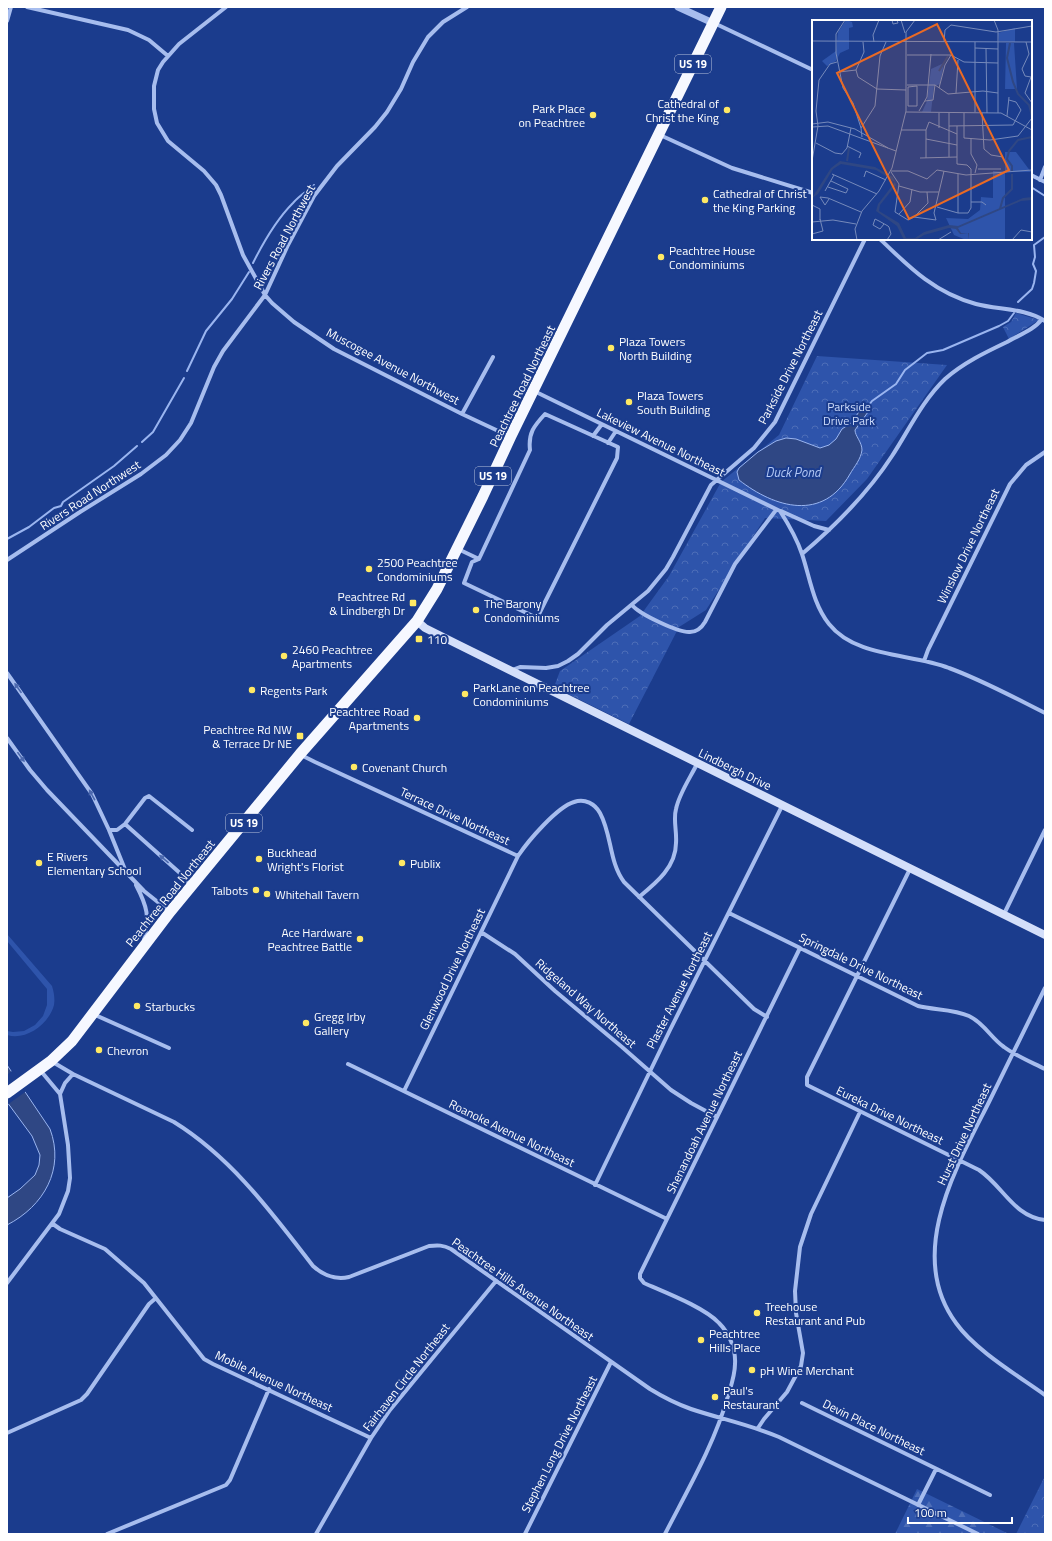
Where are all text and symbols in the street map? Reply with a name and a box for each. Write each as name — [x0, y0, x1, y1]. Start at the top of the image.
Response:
inset map — [812, 20, 1032, 240]
road number: US 19 — [675, 55, 711, 73]
place label: Cathedral of Christ the King — [645, 94, 719, 127]
place label: Park Place on Peachtree — [518, 99, 585, 132]
marker: Cathedral of Christ the King — [722, 105, 732, 115]
marker: Park Place on Peachtree — [588, 110, 598, 120]
street label: Rivers Road Northwest — [248, 180, 320, 293]
place label: Cathedral of Christ the King Parking — [713, 184, 807, 217]
marker: Cathedral of Christ the King Parking — [700, 195, 710, 205]
place label: Peachtree House Condominiums — [669, 241, 755, 274]
marker: Peachtree House Condominiums — [656, 252, 666, 262]
street label: Parkside Drive Northeast — [753, 306, 827, 428]
street label: Peachtree Road Northeast — [484, 321, 560, 450]
street label: Muscogee Avenue Northwest — [323, 323, 464, 410]
place label: Plaza Towers North Building — [619, 332, 692, 365]
marker: Plaza Towers North Building — [606, 343, 616, 353]
place label: Plaza Towers South Building — [637, 386, 710, 419]
marker: Plaza Towers South Building — [624, 397, 634, 407]
park label: Parkside Drive Park — [823, 397, 875, 430]
street label: Lakeview Avenue Northeast — [594, 403, 729, 482]
street label: Rivers Road Northwest — [36, 455, 145, 535]
water label: Duck Pond — [766, 462, 822, 482]
road number: US 19 — [475, 467, 511, 485]
street label: Winslow Drive Northeast — [932, 484, 1005, 607]
place label: 2500 Peachtree Condominiums — [377, 553, 458, 586]
marker: 2500 Peachtree Condominiums — [364, 564, 374, 574]
place label: Peachtree Rd & Lindbergh Dr — [329, 587, 405, 620]
place label: The Barony Condominiums — [484, 594, 560, 627]
marker: Peachtree Rd & Lindbergh Dr — [408, 598, 418, 608]
marker: The Barony Condominiums — [471, 605, 481, 615]
place label: 110 — [427, 630, 447, 649]
marker: 110 — [414, 634, 424, 644]
place label: 2460 Peachtree Apartments — [292, 640, 373, 673]
marker: 2460 Peachtree Apartments — [279, 651, 289, 661]
place label: ParkLane on Peachtree Condominiums — [473, 678, 589, 711]
place label: Regents Park — [260, 681, 328, 700]
one-way arrow — [14, 683, 22, 694]
marker: Regents Park — [247, 685, 257, 695]
marker: ParkLane on Peachtree Condominiums — [460, 689, 470, 699]
place label: Peachtree Road Apartments — [329, 702, 409, 735]
marker: Peachtree Road Apartments — [412, 713, 422, 723]
place label: Peachtree Rd NW & Terrace Dr NE — [203, 720, 292, 753]
marker: Peachtree Rd NW & Terrace Dr NE — [295, 731, 305, 741]
street label: Lindbergh Drive — [695, 743, 775, 795]
one-way arrow — [16, 751, 25, 762]
place label: Covenant Church — [362, 758, 447, 777]
marker: Covenant Church — [349, 762, 359, 772]
street label: Terrace Drive Northeast — [397, 782, 514, 850]
one-way arrow — [89, 789, 95, 801]
road number: US 19 — [226, 814, 262, 832]
street label: Peachtree Road Northeast — [121, 835, 220, 951]
place label: Buckhead Wright's Florist — [267, 843, 344, 876]
place label: E Rivers Elementary School — [47, 847, 141, 880]
marker: Buckhead Wright's Florist — [254, 854, 264, 864]
place label: Publix — [410, 854, 441, 873]
one-way arrow — [159, 855, 168, 864]
marker: E Rivers Elementary School — [34, 858, 44, 868]
marker: Publix — [397, 858, 407, 868]
place label: Talbots — [212, 881, 248, 900]
marker: Talbots — [251, 885, 261, 895]
place label: Whitehall Tavern — [275, 885, 359, 904]
marker: Whitehall Tavern — [262, 889, 272, 899]
street label: Glenwood Drive Northeast — [414, 904, 490, 1033]
place label: Ace Hardware Peachtree Battle — [268, 923, 352, 956]
street label: Plaster Avenue Northeast — [641, 927, 717, 1052]
street label: Springdale Drive Northeast — [796, 928, 927, 1005]
marker: Ace Hardware Peachtree Battle — [355, 934, 365, 944]
street label: Ridgeland Way Northeast — [531, 954, 641, 1053]
place label: Starbucks — [145, 997, 195, 1016]
marker: Starbucks — [132, 1001, 142, 1011]
place label: Gregg Irby Gallery — [314, 1007, 366, 1040]
marker: Gregg Irby Gallery — [301, 1018, 311, 1028]
place label: Chevron — [107, 1041, 149, 1060]
marker: Chevron — [94, 1045, 104, 1055]
street label: Shenandoah Avenue Northeast — [661, 1047, 747, 1197]
street label: Hurst Drive Northeast — [932, 1079, 996, 1188]
street label: Eureka Drive Northeast — [833, 1081, 948, 1150]
street label: Roanoke Avenue Northeast — [446, 1094, 579, 1172]
street label: Peachtree Hills Avenue Northeast — [448, 1233, 599, 1346]
place label: Treehouse Restaurant and Pub — [765, 1297, 865, 1330]
marker: Treehouse Restaurant and Pub — [752, 1308, 762, 1318]
street label: Fairhaven Circle Northeast — [358, 1318, 455, 1435]
place label: Peachtree Hills Place — [709, 1324, 761, 1357]
marker: Peachtree Hills Place — [696, 1335, 706, 1345]
street label: Mobile Avenue Northeast — [212, 1345, 337, 1417]
place label: pH Wine Merchant — [760, 1361, 855, 1380]
marker: pH Wine Merchant — [747, 1365, 757, 1375]
street label: Stephen Long Drive Northeast — [516, 1371, 602, 1516]
place label: Paul's Restaurant — [723, 1381, 780, 1414]
marker: Paul's Restaurant — [710, 1392, 720, 1402]
street label: Devin Place Northeast — [819, 1394, 929, 1460]
scale bar — [908, 1499, 1012, 1525]
text: 100 m — [914, 1503, 947, 1522]

